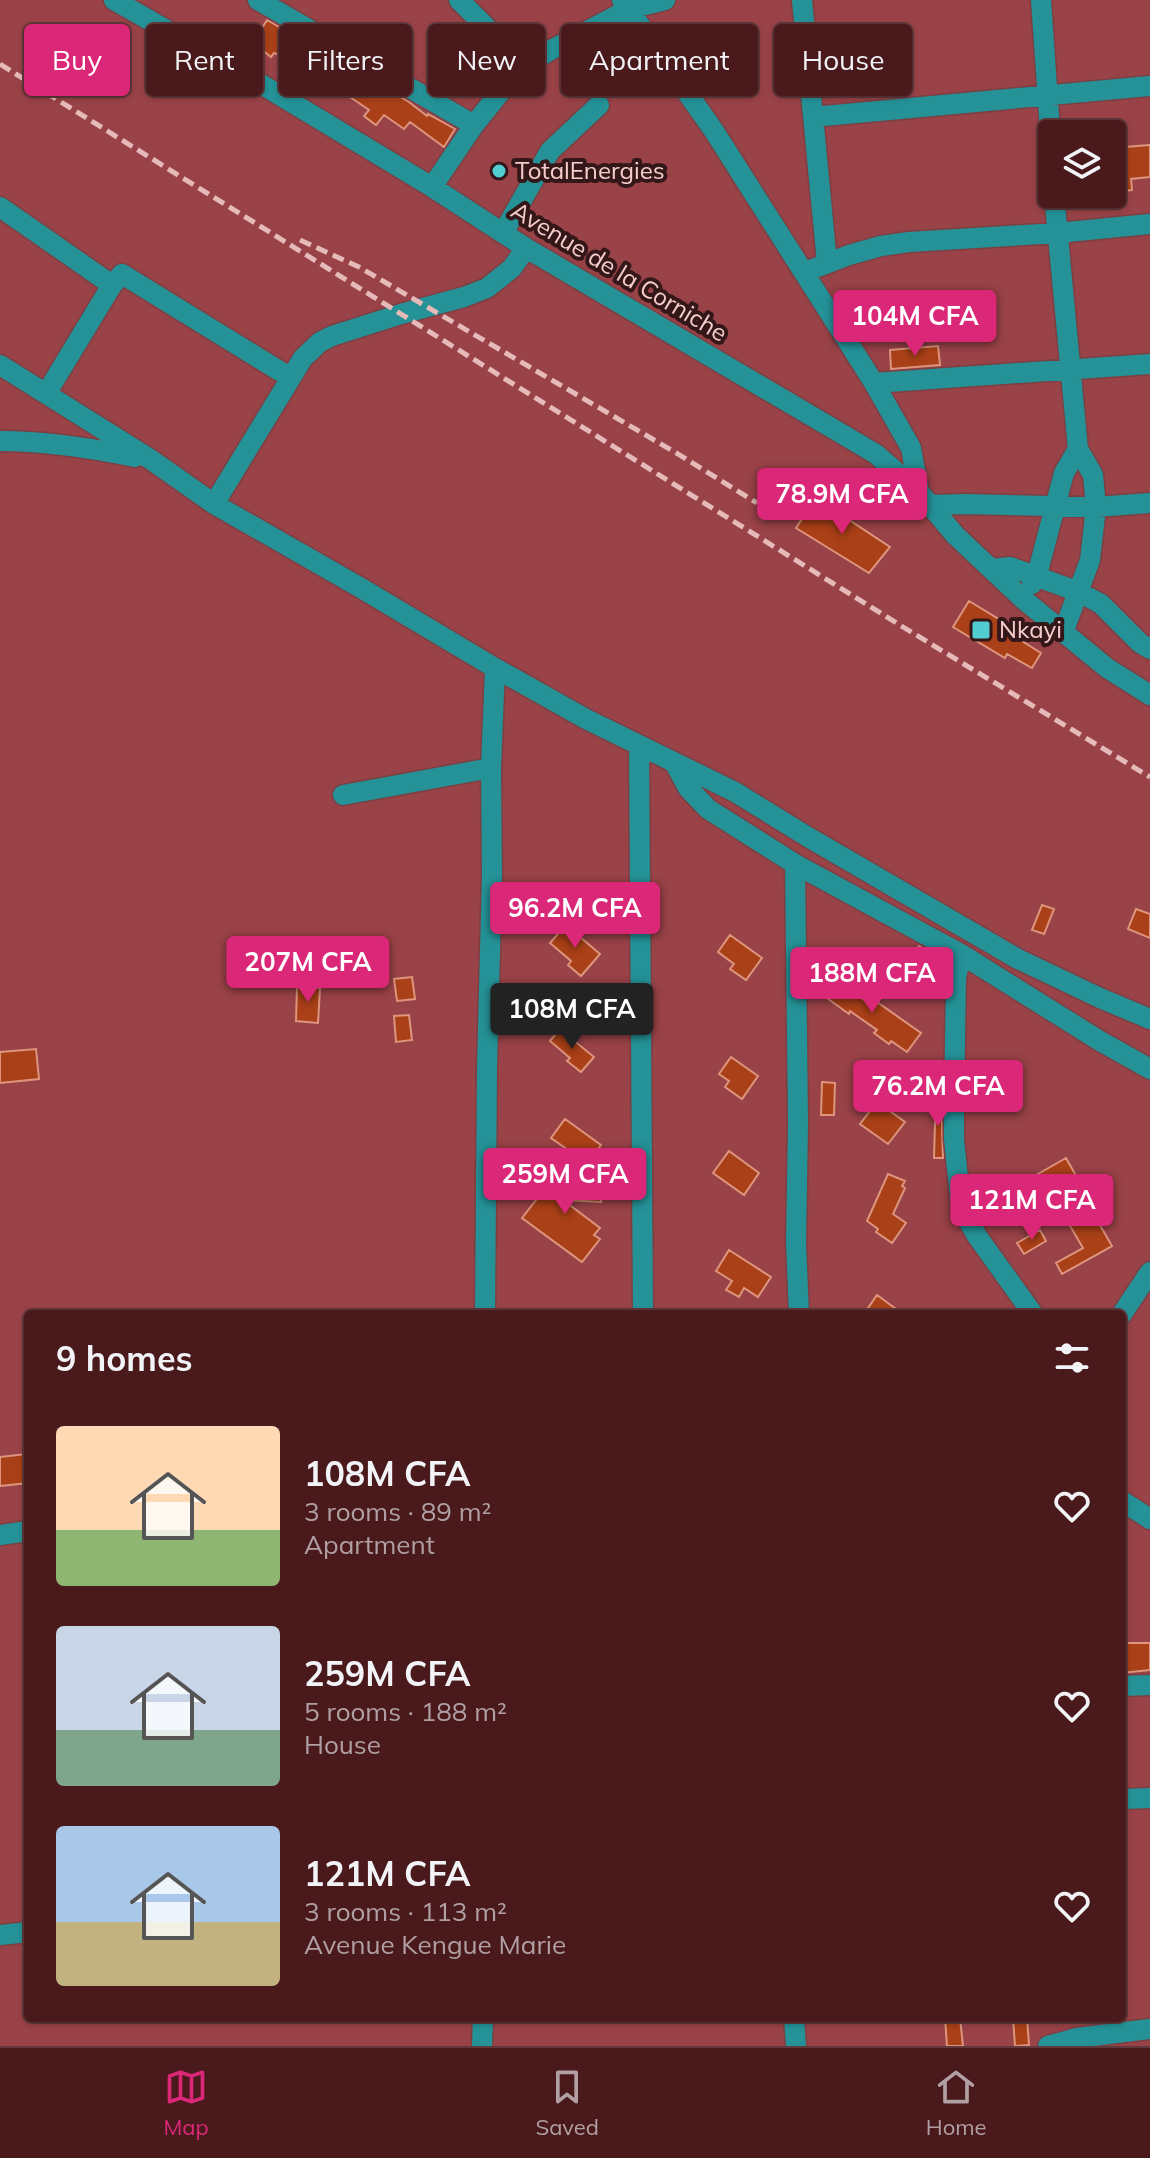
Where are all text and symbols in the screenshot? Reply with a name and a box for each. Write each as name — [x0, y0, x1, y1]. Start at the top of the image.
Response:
chip: Buy — [24, 24, 130, 96]
chip: Rent — [146, 24, 263, 96]
chip: Filters — [279, 24, 412, 96]
chip: New — [428, 24, 545, 96]
chip: Apartment — [561, 24, 758, 96]
chip: House — [774, 24, 912, 96]
map controls — [1038, 120, 1126, 208]
button: layers — [1038, 120, 1126, 208]
place label: TotalEnergies — [515, 155, 665, 185]
marker: TotalEnergies — [490, 162, 508, 180]
street label: Avenue de la Corniche — [506, 195, 733, 348]
pin: 104M CFA — [832, 290, 998, 358]
text: 104M CFA — [851, 299, 979, 332]
pin: 78.9M CFA — [750, 468, 934, 536]
text: 78.9M CFA — [775, 477, 909, 510]
place label: Nkayi — [999, 614, 1062, 644]
marker: Nkayi — [970, 619, 992, 641]
pin: 96.2M CFA — [483, 882, 667, 950]
text: 96.2M CFA — [508, 891, 642, 924]
pin: 207M CFA — [225, 936, 391, 1004]
text: 207M CFA — [244, 945, 372, 978]
pin: 188M CFA — [789, 947, 955, 1015]
text: 188M CFA — [808, 956, 936, 989]
pin: 108M CFA — [489, 983, 655, 1051]
text: 108M CFA — [508, 992, 636, 1025]
pin: 76.2M CFA — [846, 1060, 1030, 1128]
text: 76.2M CFA — [871, 1069, 1005, 1102]
pin: 259M CFA — [482, 1148, 648, 1216]
text: 259M CFA — [501, 1157, 629, 1190]
pin: 121M CFA — [949, 1174, 1115, 1242]
text: 121M CFA — [968, 1183, 1096, 1216]
icon: filters — [1050, 1336, 1094, 1380]
text: 9 homes — [56, 1337, 193, 1380]
text: 108M CFA — [304, 1452, 470, 1495]
icon: home — [120, 1458, 216, 1554]
icon: heart — [1050, 1484, 1094, 1528]
text: 3 rooms · 89 m² — [304, 1495, 491, 1528]
text: Apartment — [304, 1528, 435, 1561]
text: 259M CFA — [304, 1652, 470, 1695]
icon: home — [120, 1658, 216, 1754]
icon: heart — [1050, 1684, 1094, 1728]
text: 5 rooms · 188 m² — [304, 1695, 507, 1728]
text: House — [304, 1728, 381, 1761]
text: 121M CFA — [304, 1852, 470, 1895]
icon: home — [120, 1858, 216, 1954]
icon: heart — [1050, 1884, 1094, 1928]
text: 3 rooms · 113 m² — [304, 1895, 507, 1928]
text: Avenue Kengue Marie — [304, 1928, 566, 1961]
tab: Map — [163, 2065, 209, 2141]
tab: Saved — [536, 2065, 599, 2141]
tab: Home — [926, 2065, 987, 2141]

